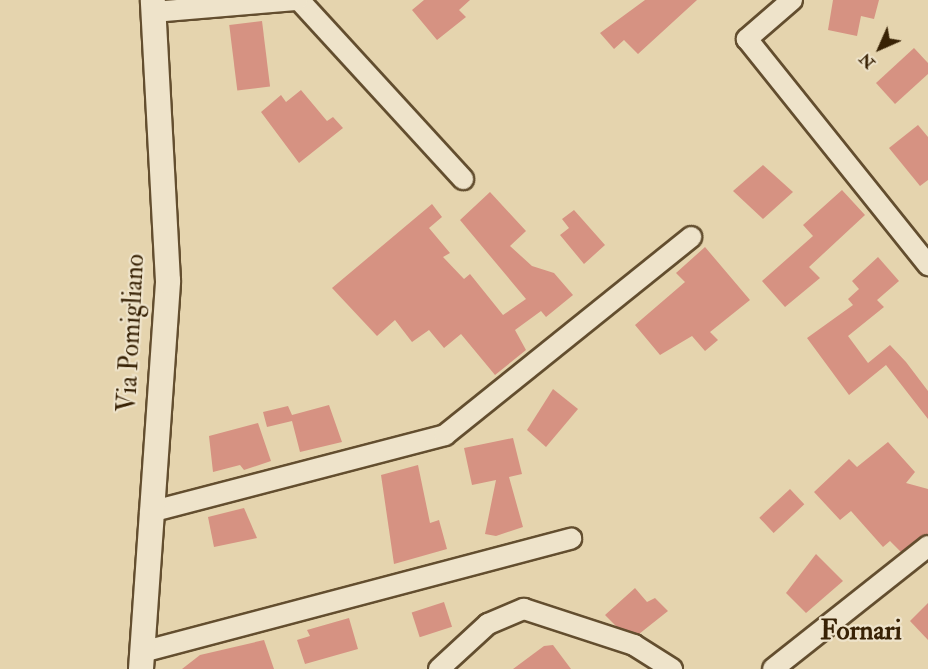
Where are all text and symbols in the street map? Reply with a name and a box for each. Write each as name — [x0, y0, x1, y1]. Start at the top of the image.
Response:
north arrow — [850, 18, 910, 78]
text: N — [855, 49, 879, 73]
street label: Via Pomigliano — [112, 253, 152, 413]
district label: Fornari — [820, 615, 902, 647]

